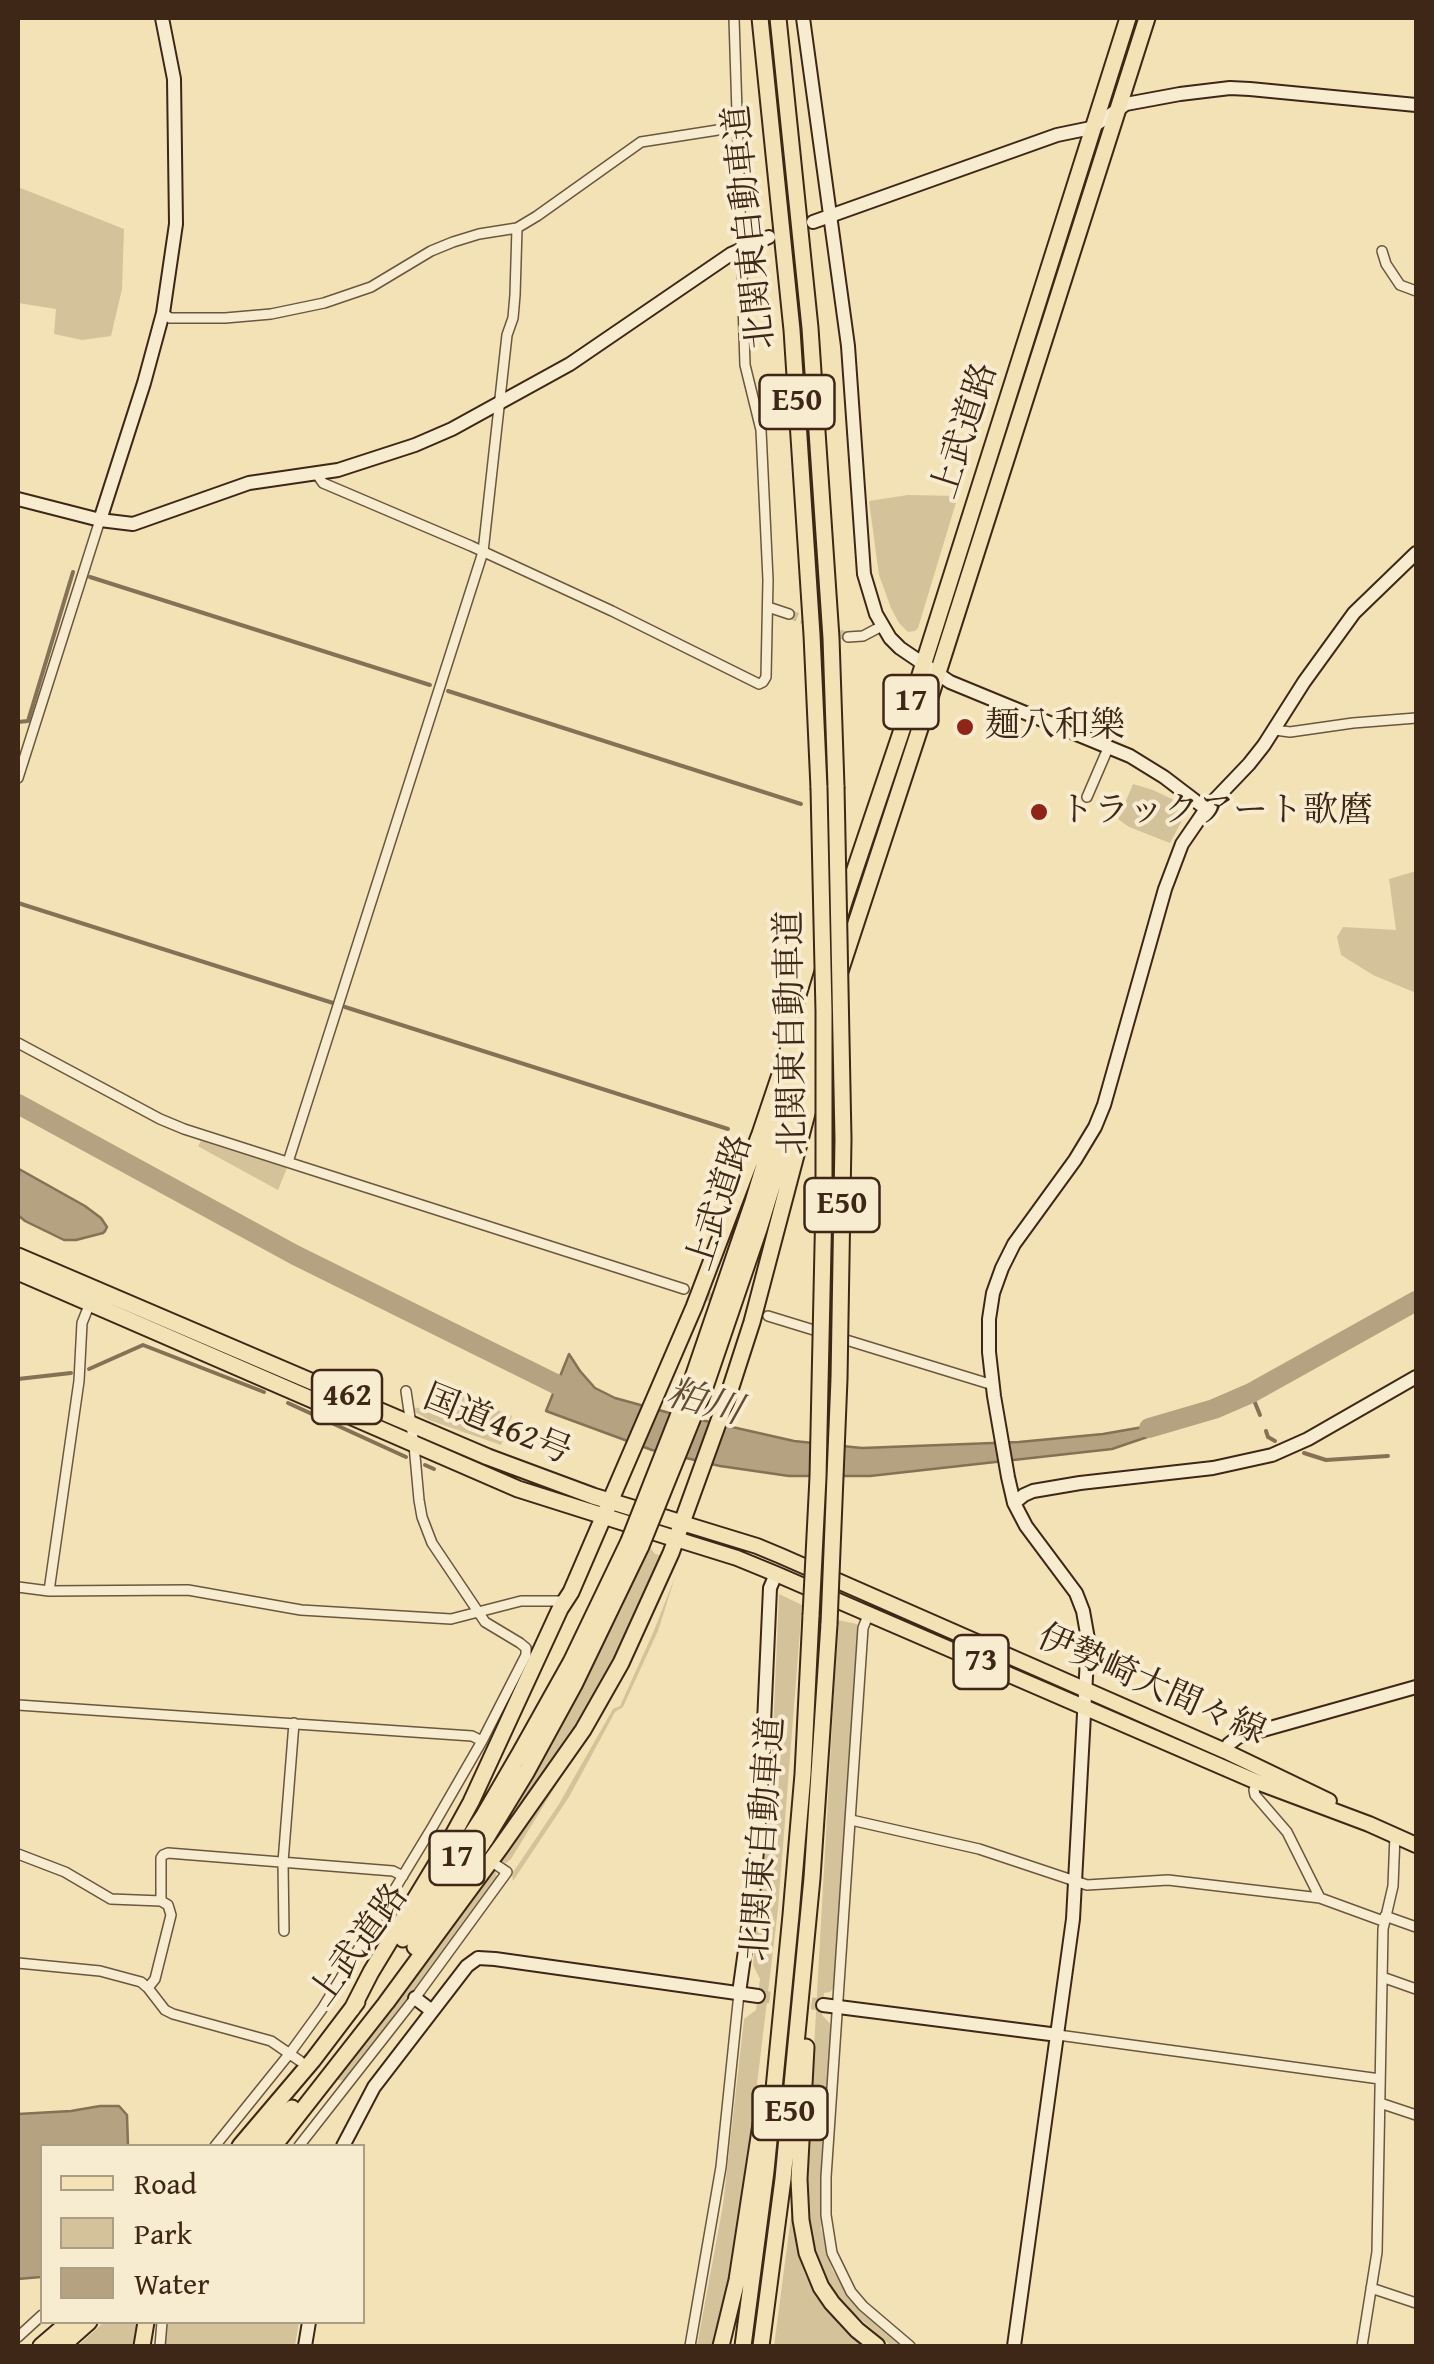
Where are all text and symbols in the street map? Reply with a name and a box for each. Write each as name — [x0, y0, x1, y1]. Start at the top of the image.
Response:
street label: 北関東自動車道 — [717, 103, 785, 351]
street label: 上武道路 — [924, 358, 1008, 504]
road number: E50 — [760, 375, 834, 429]
road number: 17 — [884, 675, 938, 729]
place label: 麺八和樂 — [985, 706, 1125, 748]
marker: 麺八和樂 — [954, 716, 976, 738]
place label: トラックアート歌麿 — [1059, 791, 1373, 833]
marker: トラックアート歌麿 — [1028, 801, 1050, 823]
street label: 北関東自動車道 — [770, 910, 816, 1156]
street label: 上武道路 — [679, 1130, 763, 1276]
road number: E50 — [804, 1178, 880, 1232]
road number: 462 — [312, 1370, 382, 1424]
water label: 粕川 — [661, 1372, 747, 1436]
street label: 国道462号 — [417, 1377, 577, 1475]
street label: 伊勢崎大間々線 — [1031, 1617, 1271, 1755]
road number: 73 — [954, 1635, 1008, 1689]
street label: 北関東自動車道 — [736, 1715, 794, 1963]
road number: 17 — [430, 1831, 484, 1885]
street label: 上武道路 — [302, 1877, 418, 2015]
road number: E50 — [752, 2086, 828, 2140]
legend — [40, 2144, 365, 2324]
text: Road — [134, 2161, 197, 2205]
text: Park — [134, 2211, 192, 2255]
text: Water — [134, 2261, 210, 2305]

